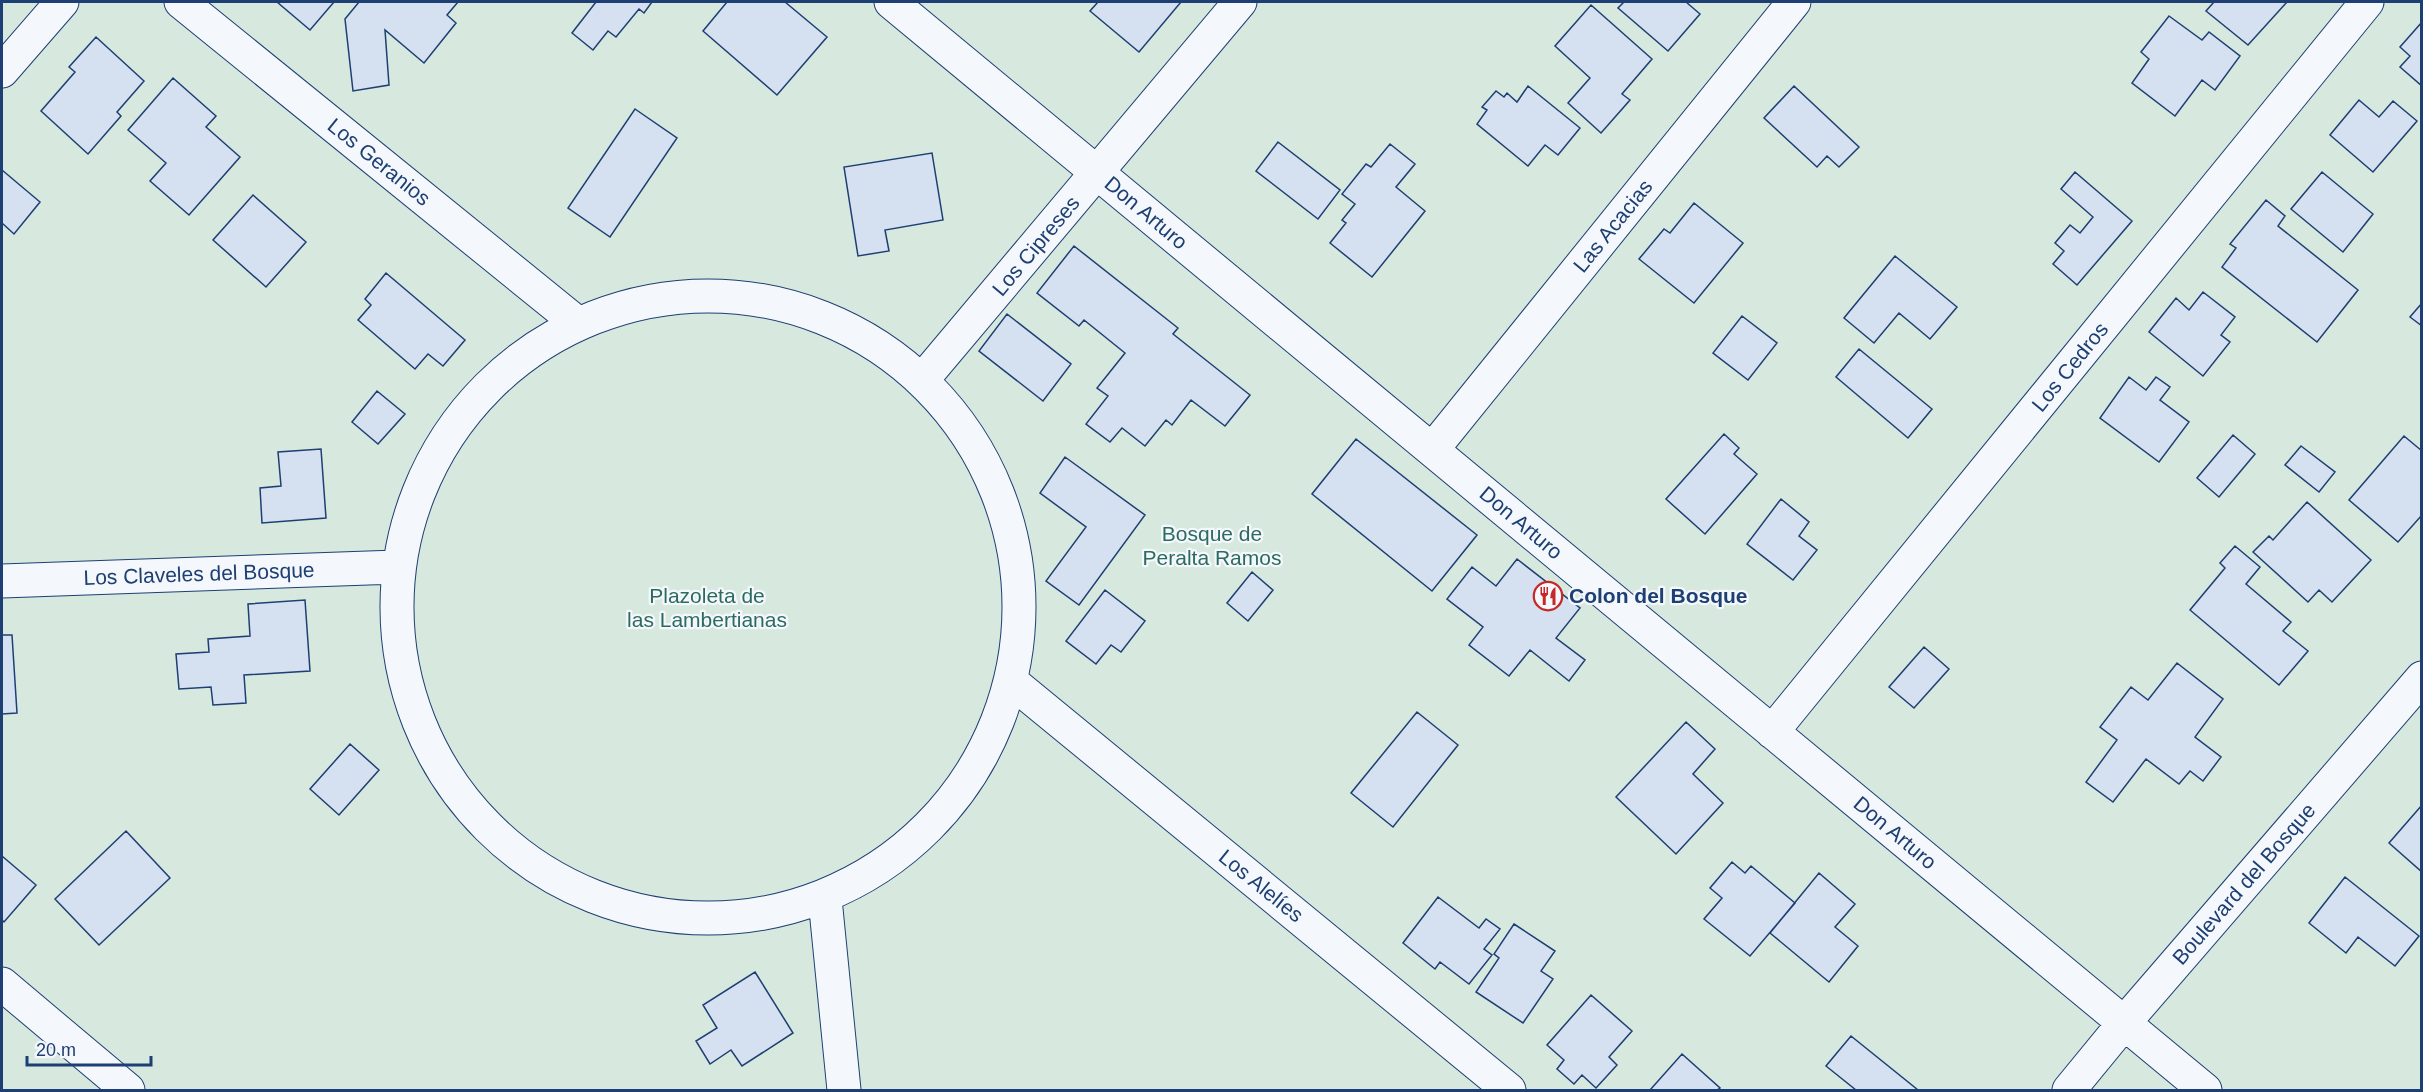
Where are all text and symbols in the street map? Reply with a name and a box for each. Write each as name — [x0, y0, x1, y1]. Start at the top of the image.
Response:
street label: Los Geranios — [324, 113, 435, 210]
street label: Don Arturo — [1100, 172, 1192, 254]
street label: Las Acacias — [1568, 175, 1657, 276]
street label: Los Cipreses — [987, 191, 1084, 300]
street label: Los Cedros — [2027, 318, 2112, 416]
street label: Don Arturo — [1475, 482, 1567, 564]
park label: Bosque de Peralta Ramos — [1143, 522, 1281, 569]
street label: Los Claveles del Bosque — [83, 558, 315, 589]
restaurant icon: Colon del Bosque — [1532, 580, 1564, 612]
park label: Plazoleta de las Lambertianas — [627, 584, 787, 631]
place label: Colon del Bosque — [1569, 584, 1748, 607]
street label: Don Arturo — [1849, 792, 1941, 874]
street label: Boulevard del Bosque — [2168, 799, 2320, 969]
street label: Los Alelíes — [1215, 845, 1308, 927]
scale bar — [27, 1029, 152, 1067]
text: 20 m — [36, 1040, 76, 1060]

